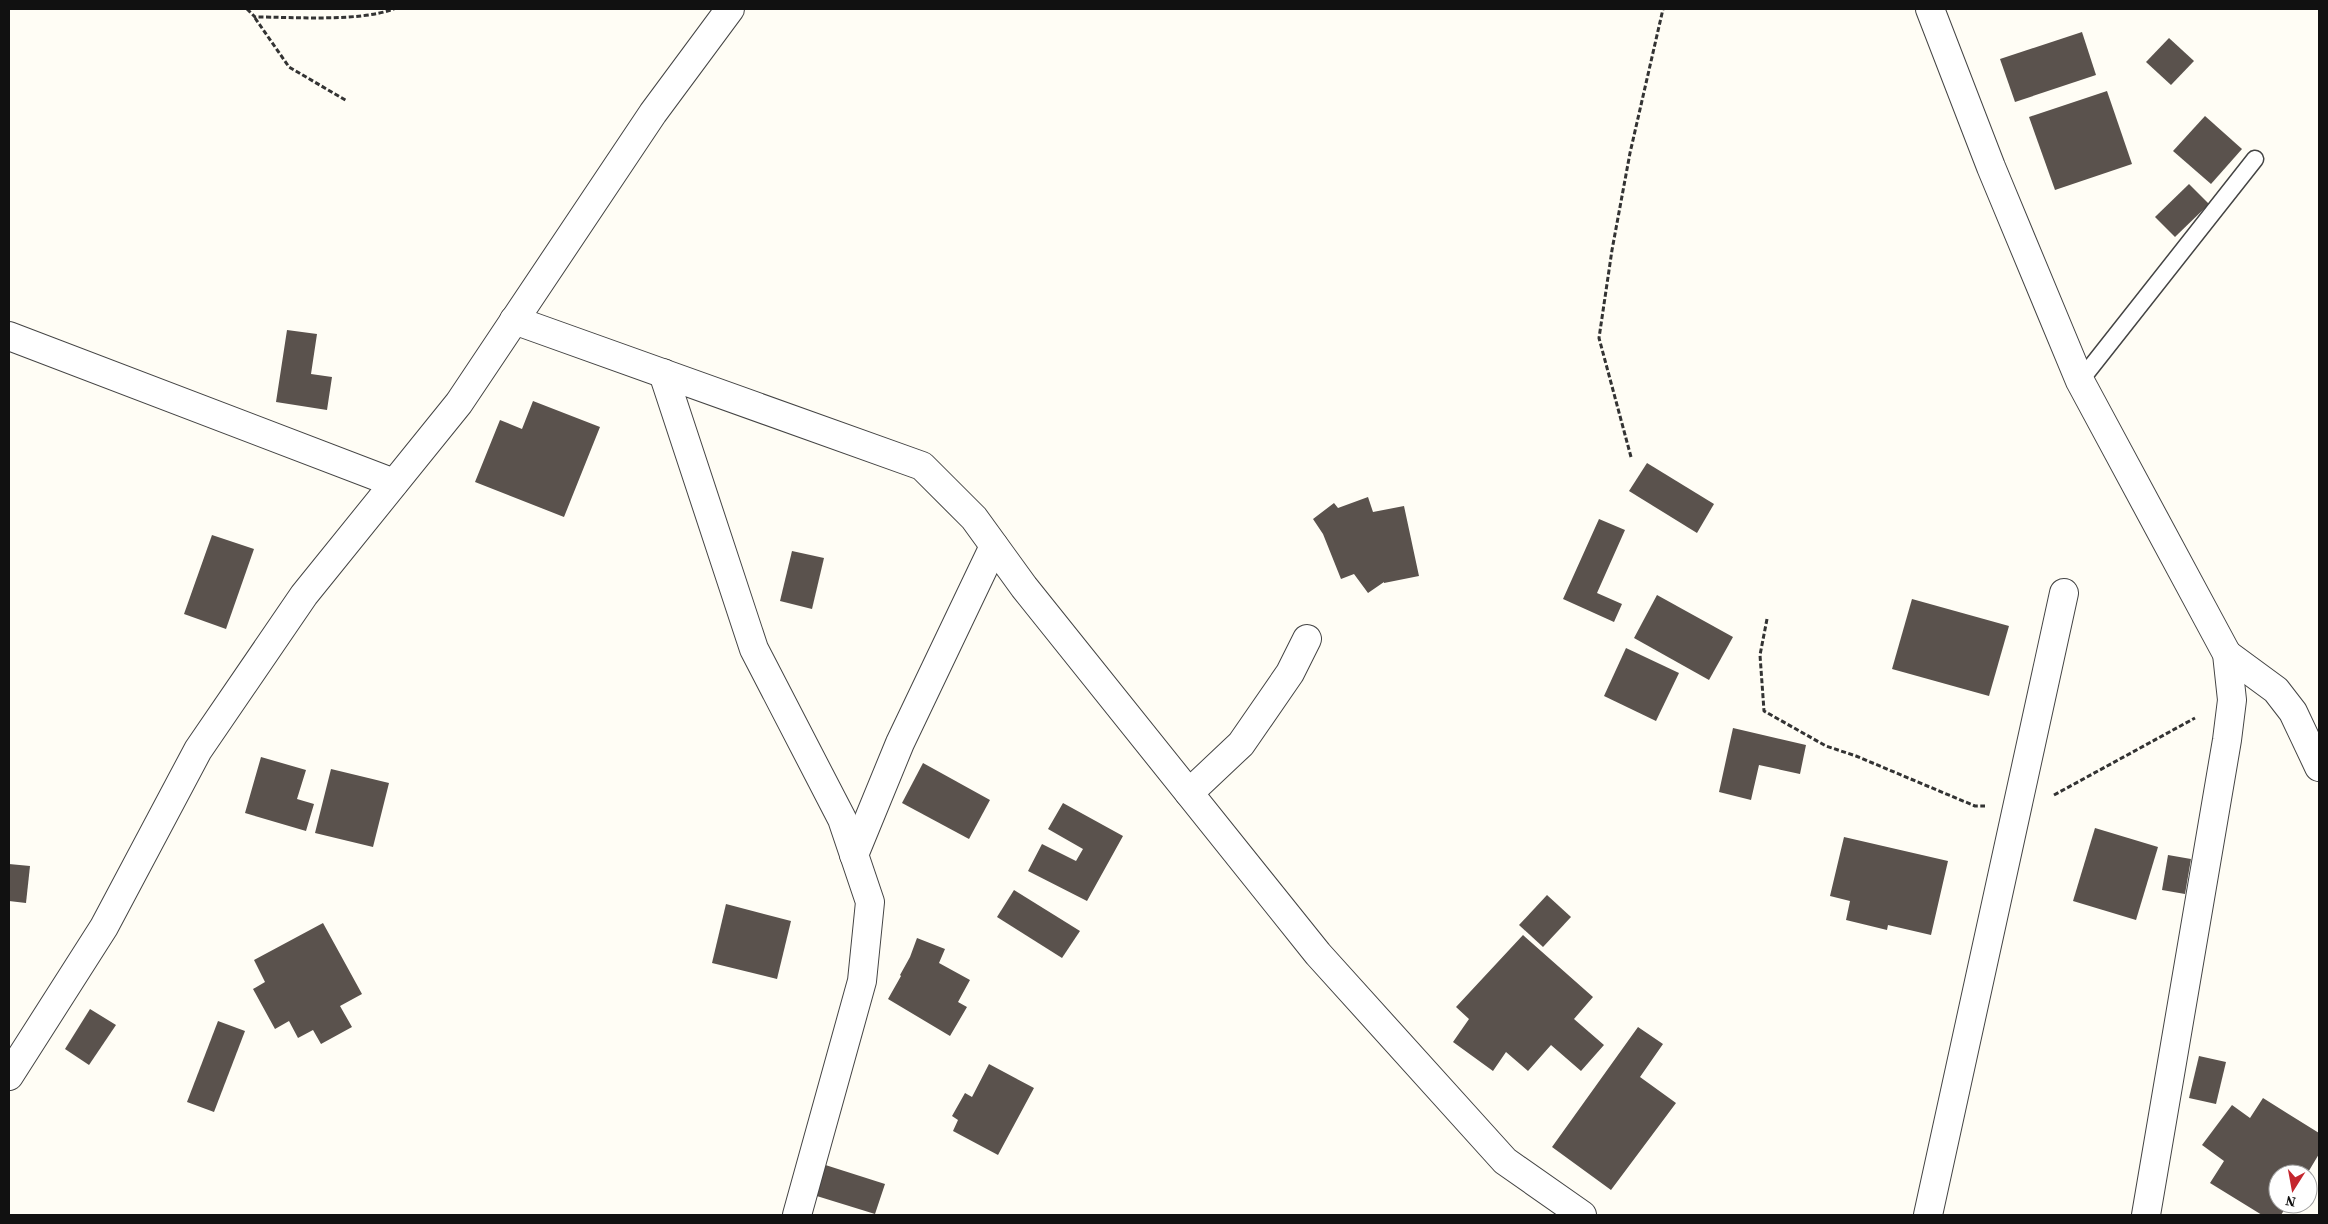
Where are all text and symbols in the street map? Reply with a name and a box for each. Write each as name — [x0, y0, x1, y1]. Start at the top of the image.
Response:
north arrow — [2268, 1164, 2318, 1214]
text: N — [2284, 1191, 2297, 1213]

